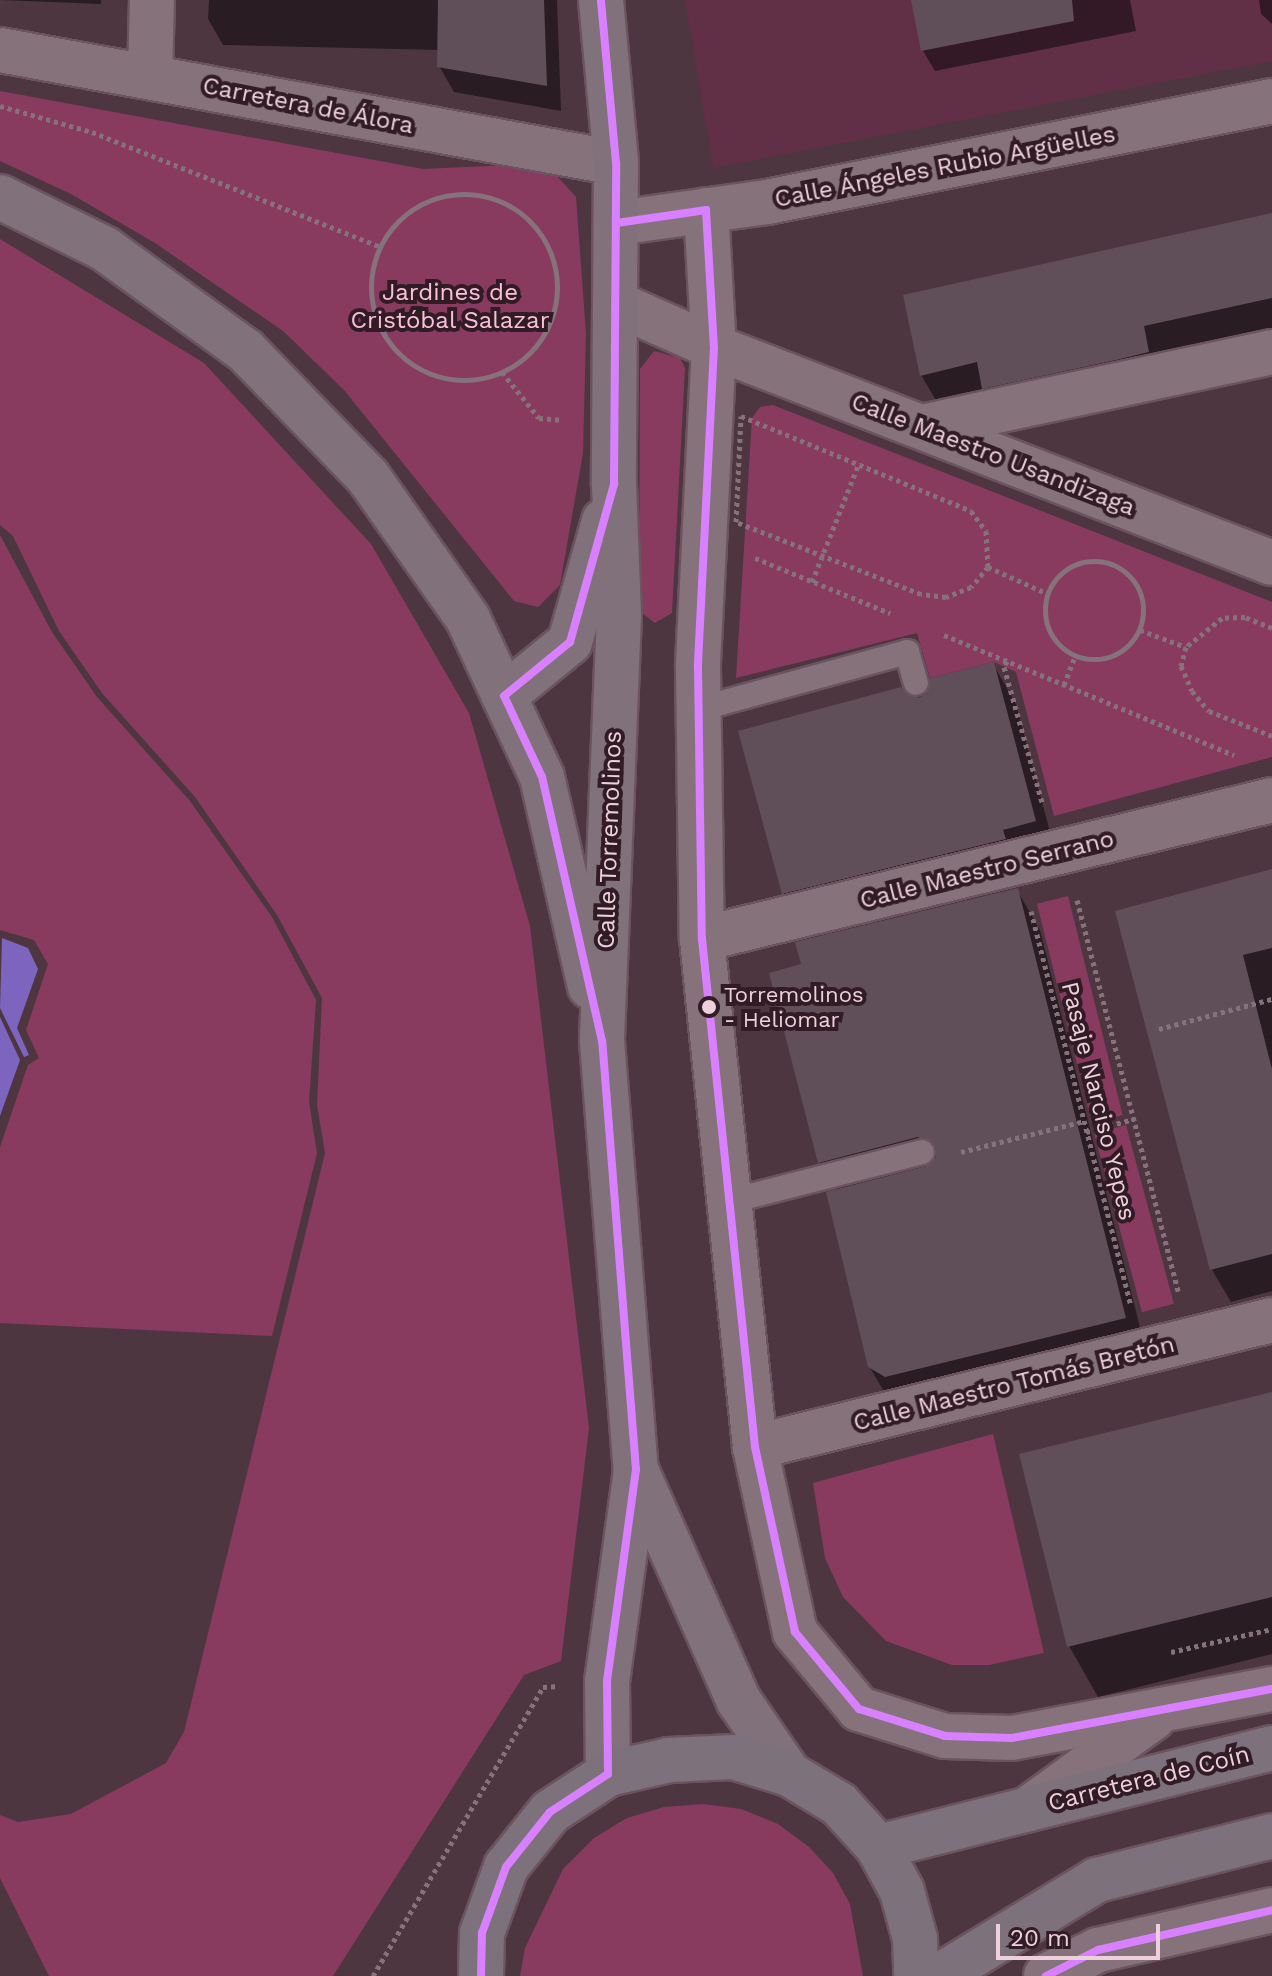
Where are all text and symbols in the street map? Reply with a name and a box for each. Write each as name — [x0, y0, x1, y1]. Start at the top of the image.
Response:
street label: Carretera de Álora — [199, 71, 417, 141]
street label: Calle Ángeles Rubio Argüelles — [771, 120, 1119, 214]
park label: Jardines de Cristóbal Salazar — [350, 279, 550, 335]
street label: Calle Maestro Usandizaga — [847, 388, 1139, 522]
street label: Calle Torremolinos — [592, 730, 628, 950]
street label: Calle Maestro Serrano — [857, 825, 1117, 915]
street label: Pasaje Narciso Yepes — [1054, 978, 1142, 1224]
place label: Torremolinos - Heliomar — [724, 981, 864, 1032]
marker: Torremolinos - Heliomar — [701, 999, 717, 1015]
street label: Calle Maestro Tomás Bretón — [850, 1330, 1178, 1438]
street label: Carretera de Coín — [1045, 1740, 1253, 1818]
scale bar — [1000, 1908, 1164, 1958]
text: 20 m — [1010, 1924, 1070, 1952]

